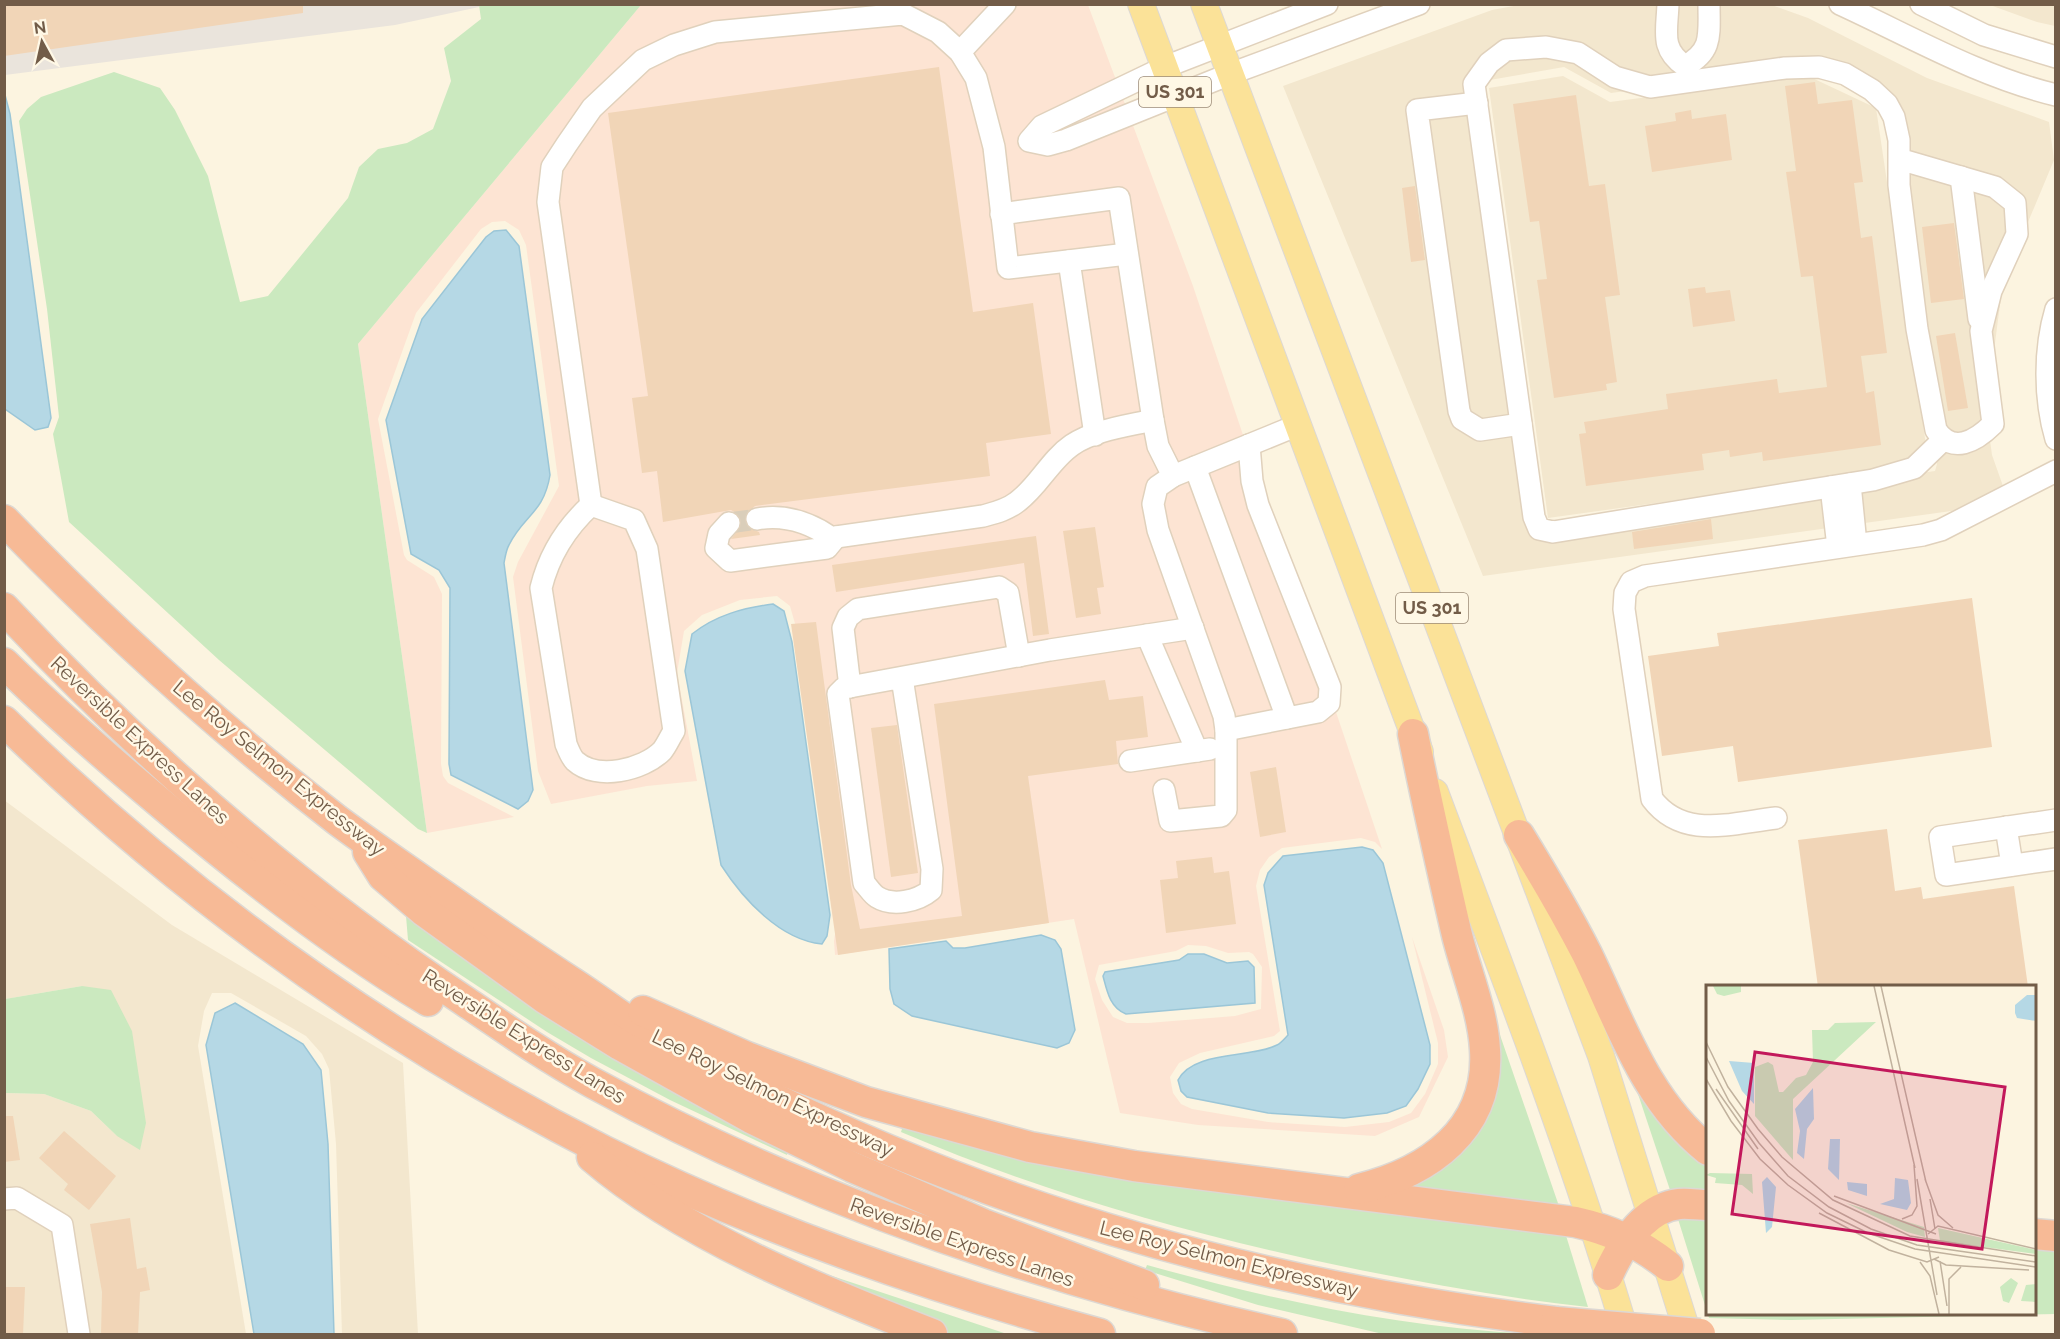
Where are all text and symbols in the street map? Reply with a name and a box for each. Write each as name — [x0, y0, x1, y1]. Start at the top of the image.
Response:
north arrow — [12, 12, 72, 72]
text: N — [33, 17, 47, 38]
road number: US 301 — [1139, 77, 1211, 107]
road number: US 301 — [1396, 593, 1468, 623]
street label: Reversible Express Lanes — [46, 651, 234, 829]
street label: Lee Roy Selmon Expressway — [168, 675, 390, 861]
street label: Reversible Express Lanes — [418, 964, 630, 1108]
inset map — [1706, 985, 2036, 1315]
street label: Lee Roy Selmon Expressway — [648, 1024, 898, 1162]
street label: Reversible Express Lanes — [847, 1192, 1077, 1292]
street label: Lee Roy Selmon Expressway — [1097, 1215, 1361, 1303]

